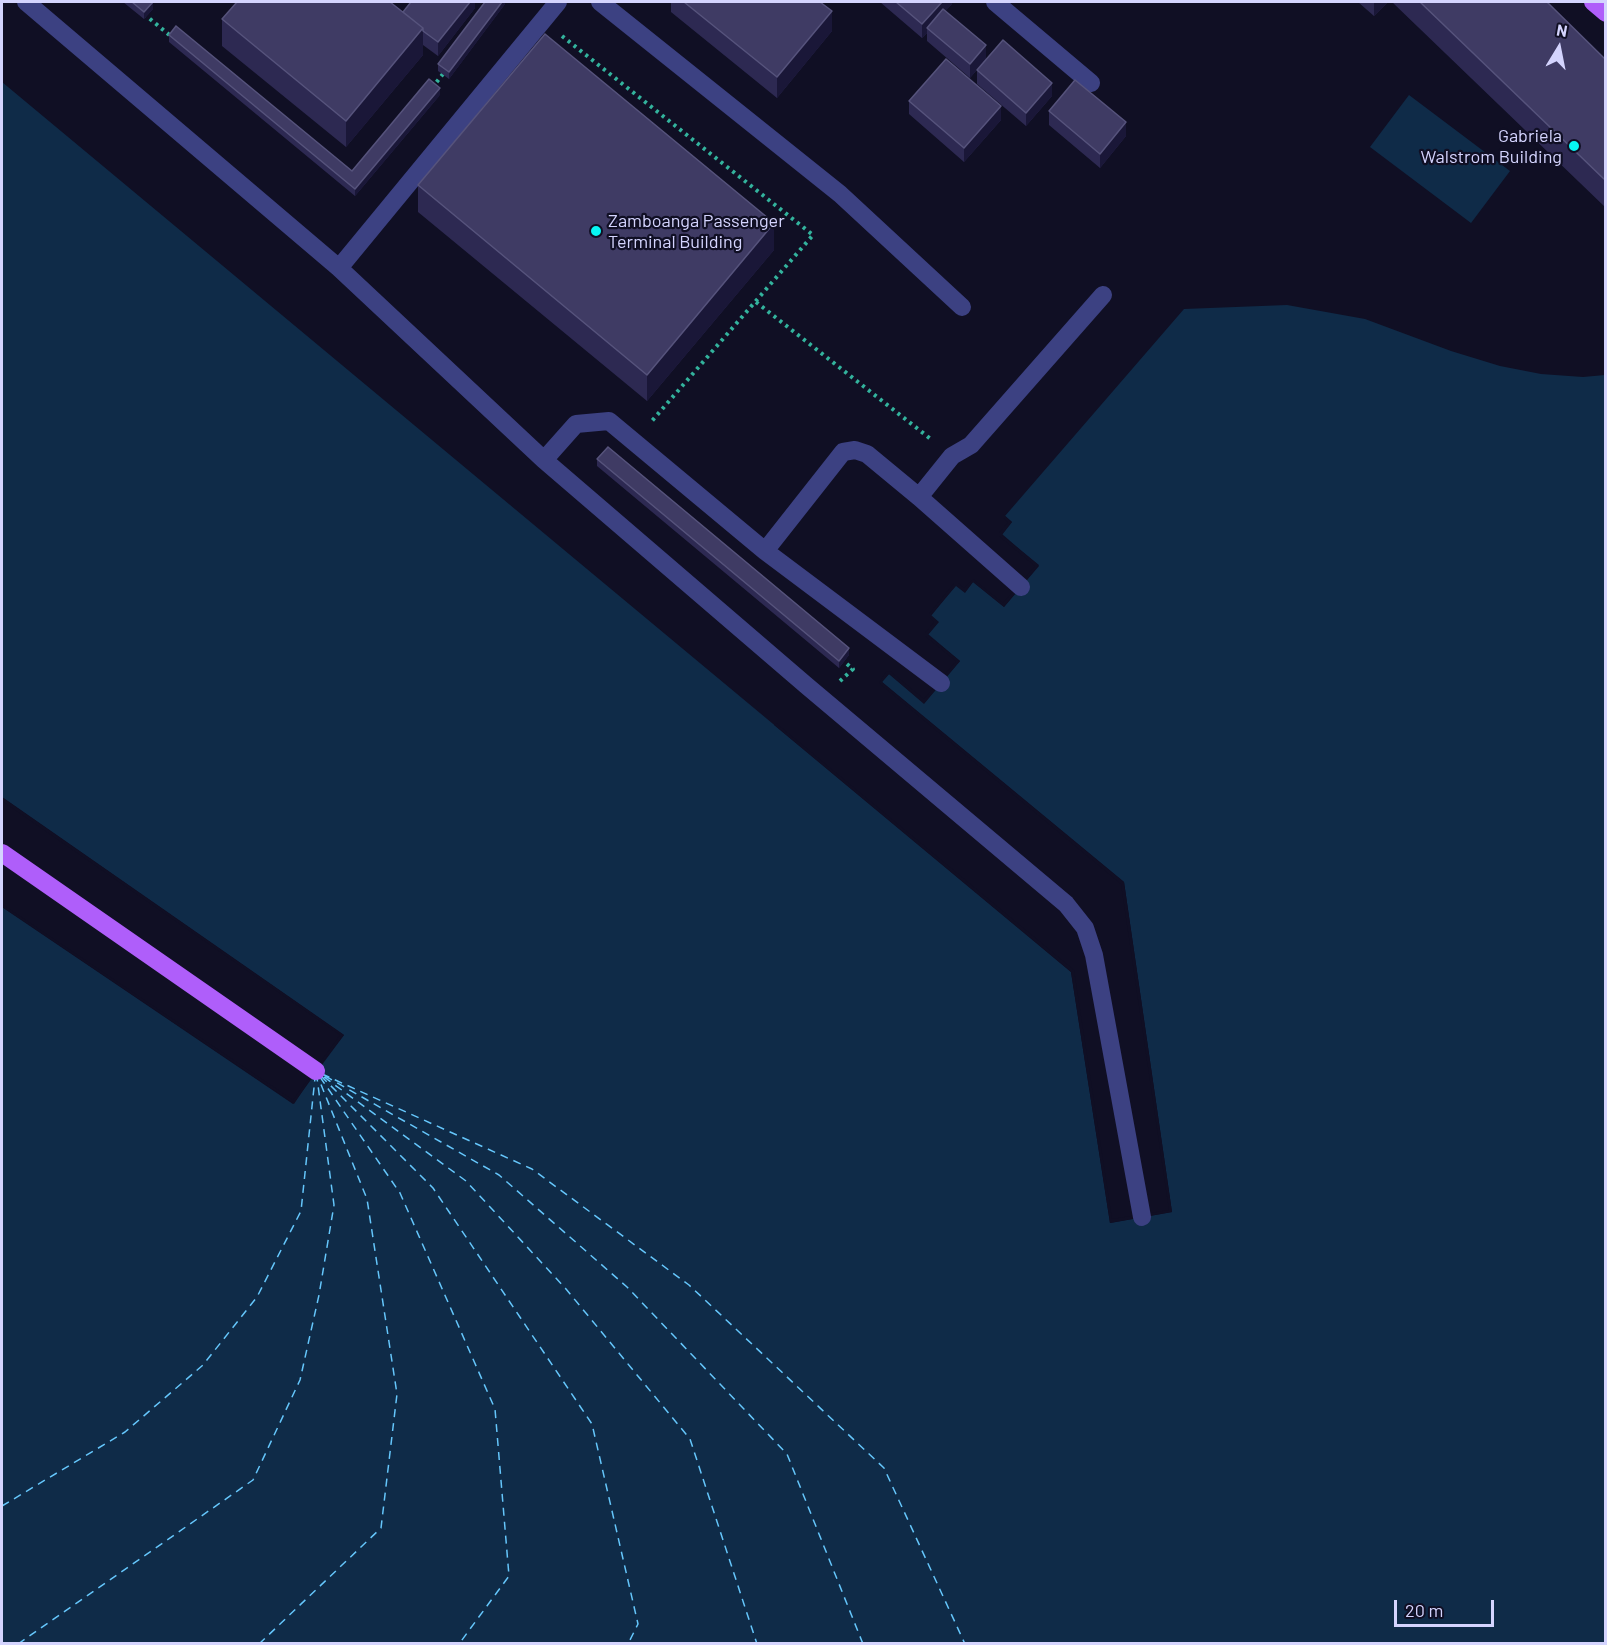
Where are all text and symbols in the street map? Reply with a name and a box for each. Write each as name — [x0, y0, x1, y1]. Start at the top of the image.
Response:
north arrow — [1529, 18, 1589, 78]
text: N — [1555, 20, 1569, 40]
place label: Gabriela Walstrom Building — [1421, 125, 1562, 168]
marker: Gabriela Walstrom Building — [1567, 139, 1581, 153]
place label: Zamboanga Passenger Terminal Building — [608, 210, 785, 252]
marker: Zamboanga Passenger Terminal Building — [589, 224, 603, 238]
scale bar — [1397, 1588, 1498, 1626]
text: 20 m — [1405, 1599, 1443, 1621]

